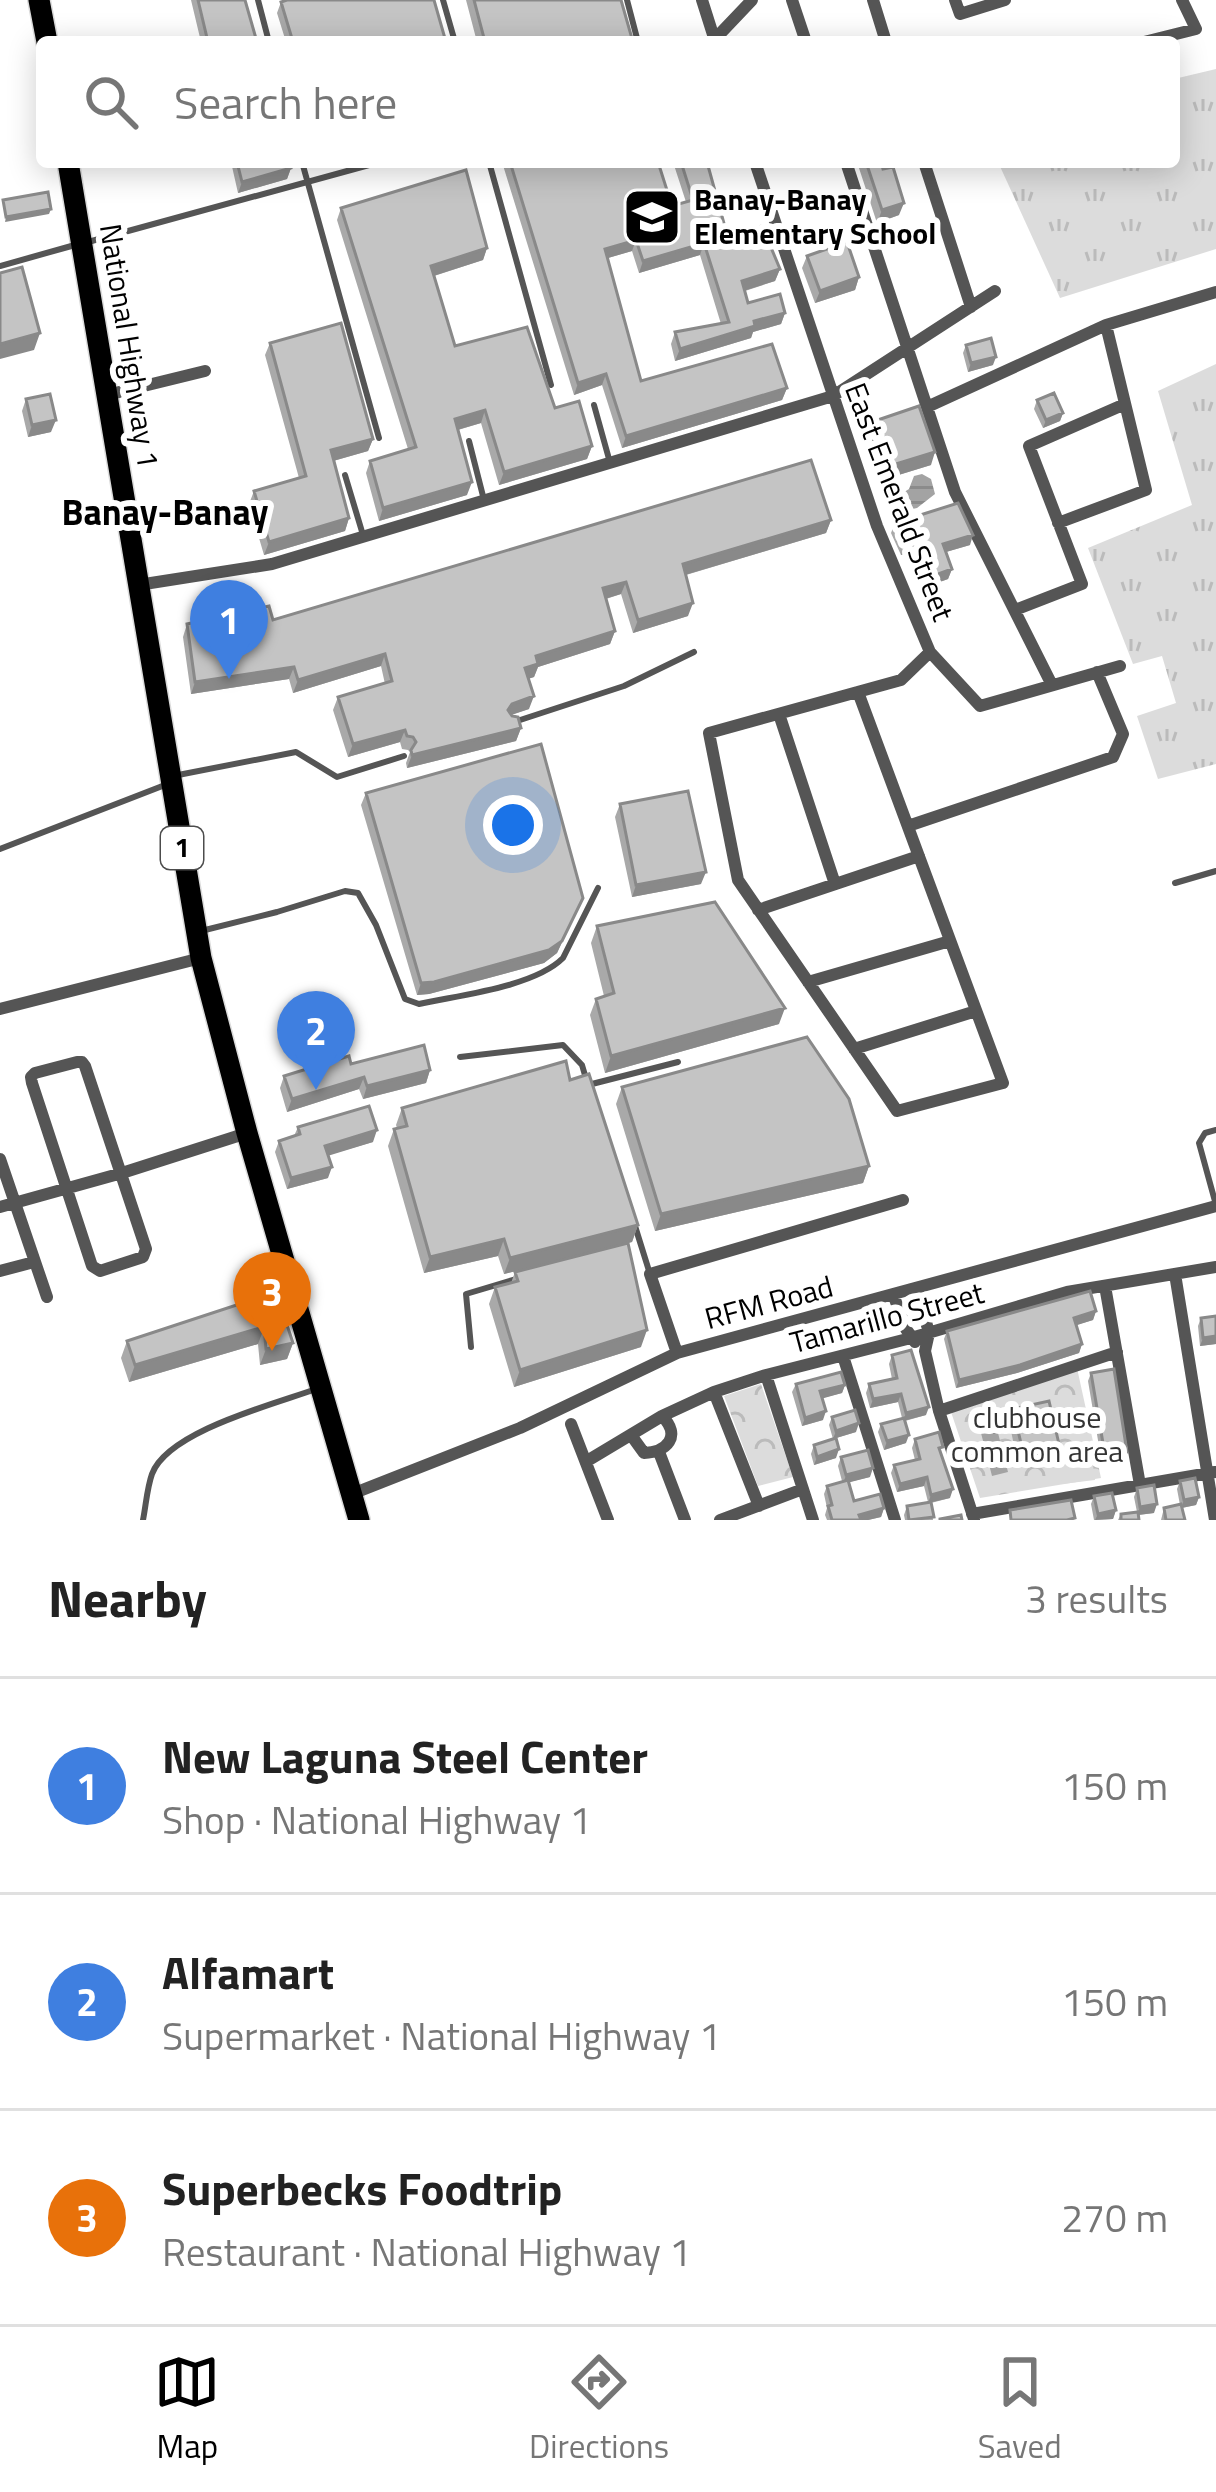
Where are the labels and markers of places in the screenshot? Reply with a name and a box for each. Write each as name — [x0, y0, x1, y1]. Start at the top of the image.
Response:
place label: Banay-Banay Elementary School — [694, 176, 936, 256]
school or university icon: Banay-Banay Elementary School — [621, 186, 683, 248]
pin: 1 — [190, 580, 268, 679]
pin: 2 — [277, 991, 355, 1090]
pin: 3 — [233, 1252, 311, 1351]

